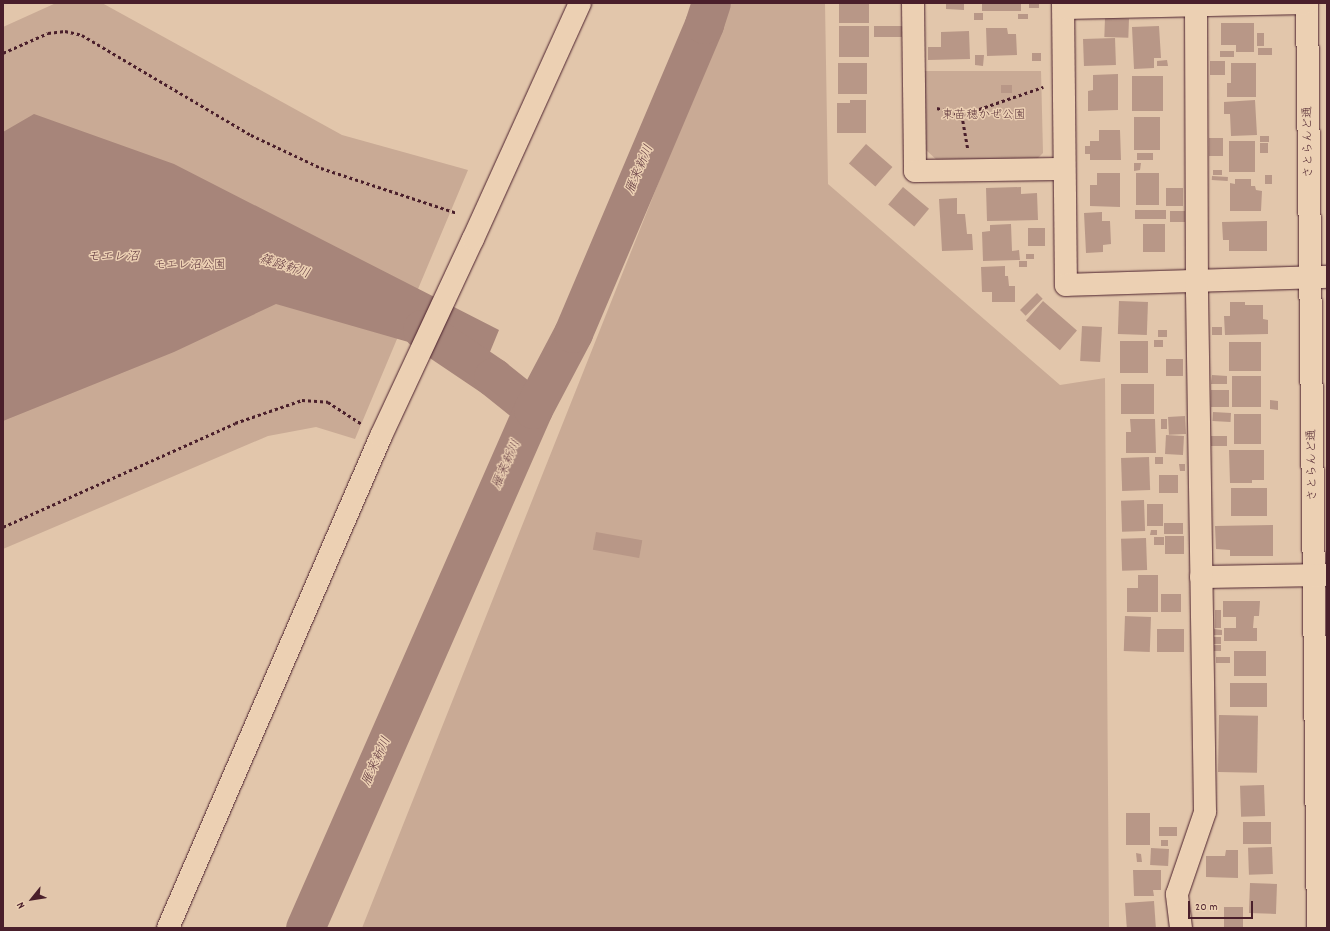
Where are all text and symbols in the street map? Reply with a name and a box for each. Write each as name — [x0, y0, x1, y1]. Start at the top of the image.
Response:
street label: さとらんど通 — [1301, 106, 1317, 178]
park label: 東苗穂かぜ公園 — [942, 109, 1026, 123]
water label: 雁来新川 — [624, 143, 658, 197]
water label: モエレ沼 — [87, 250, 139, 266]
water label: 篠路新川 — [257, 253, 311, 283]
park label: モエレ沼公園 — [154, 259, 226, 273]
street label: さとらんど通 — [1305, 429, 1321, 501]
water label: 雁来新川 — [490, 438, 526, 492]
water label: 雁来新川 — [360, 735, 396, 789]
north arrow — [12, 879, 52, 919]
scale bar — [1190, 893, 1255, 919]
text: N — [13, 899, 30, 911]
text: 20 m — [1195, 899, 1218, 916]

